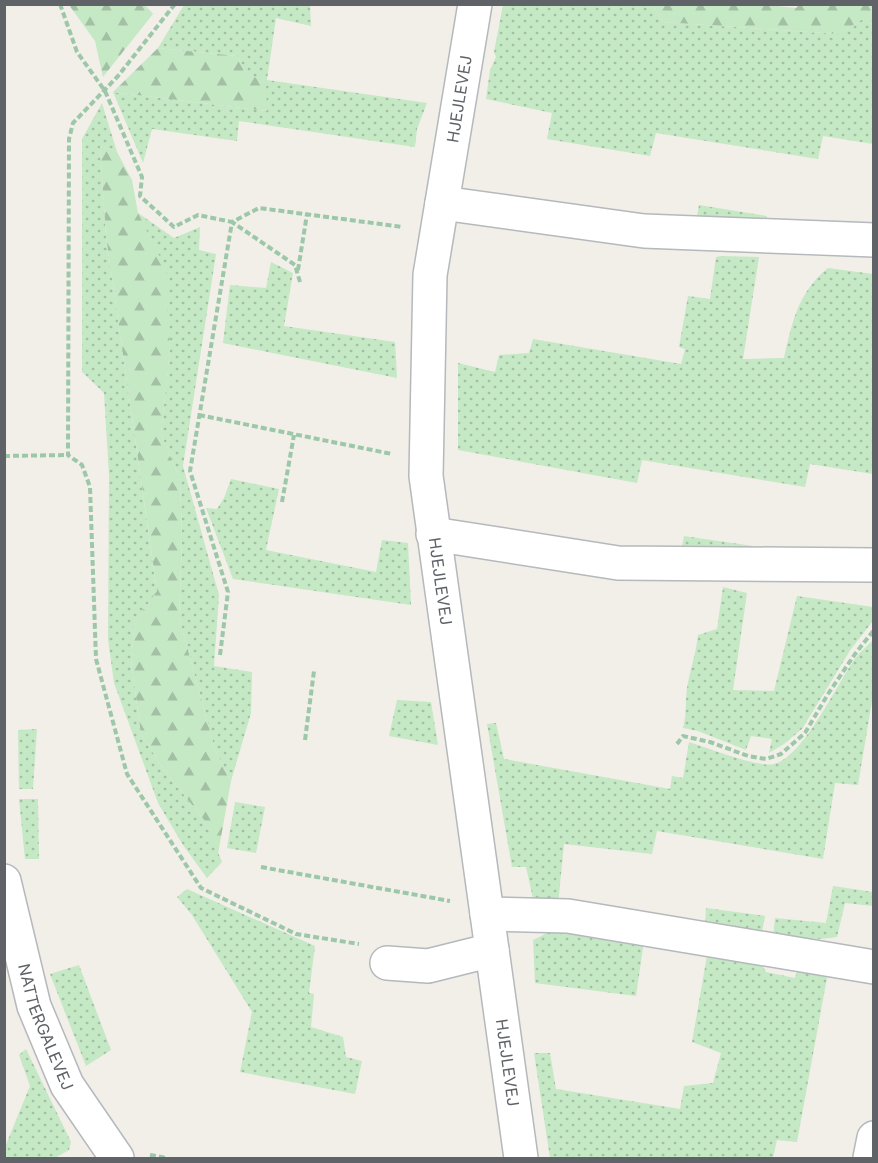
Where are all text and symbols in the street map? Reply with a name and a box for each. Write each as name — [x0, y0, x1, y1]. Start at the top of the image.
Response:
street label: HJEJLEVEJ — [442, 54, 476, 144]
street label: HJEJLEVEJ — [425, 536, 457, 626]
street label: NATTERGALEVEJ — [14, 962, 78, 1093]
street label: HJEJLEVEJ — [492, 1017, 524, 1108]

